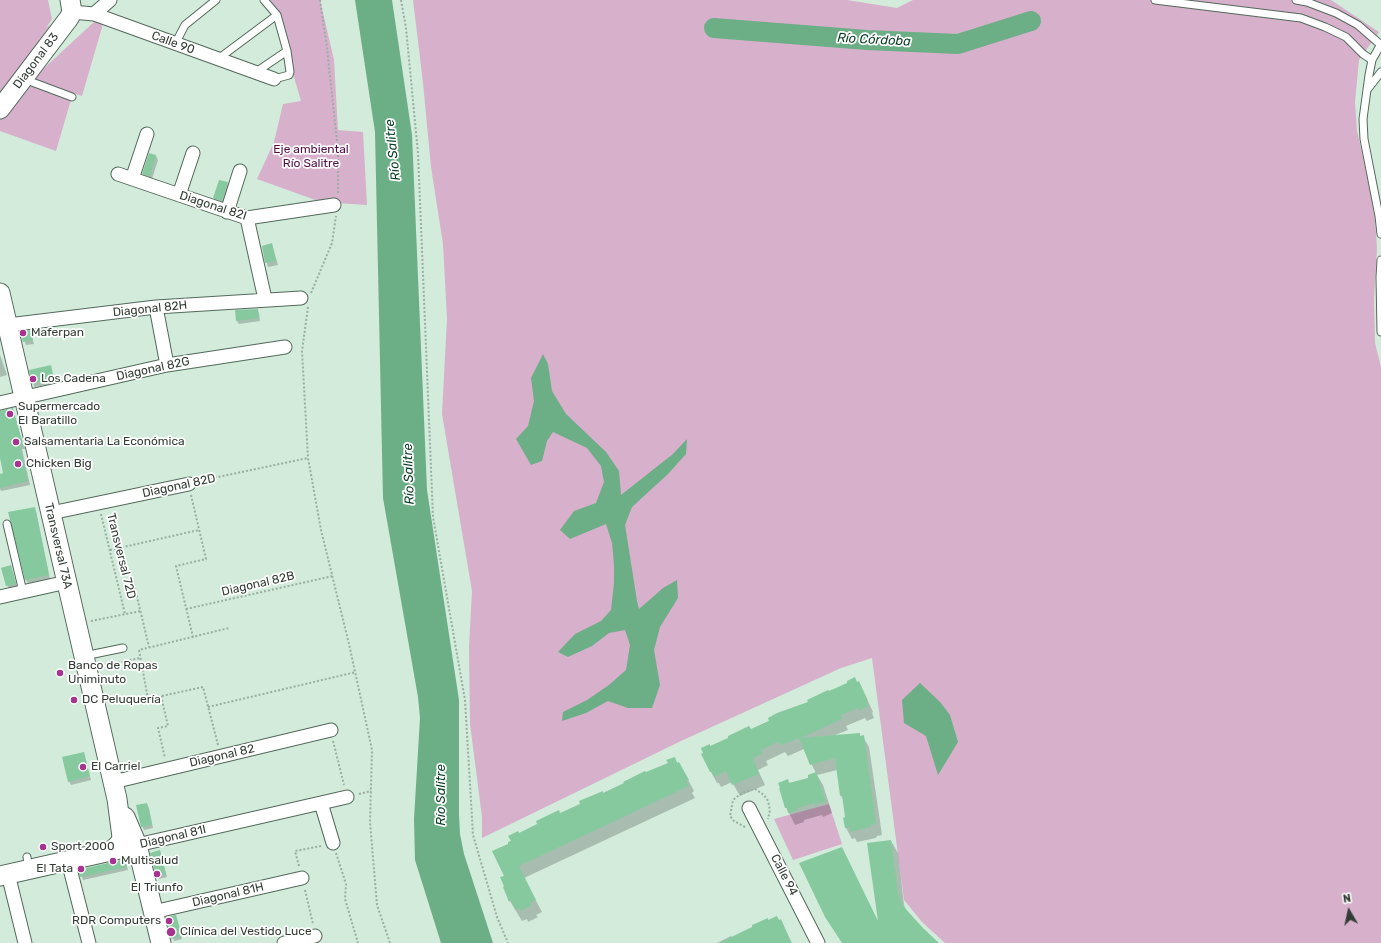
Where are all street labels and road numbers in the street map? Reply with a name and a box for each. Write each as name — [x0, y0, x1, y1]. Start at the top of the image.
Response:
street label: Calle 90 — [149, 29, 197, 57]
street label: Diagonal 83 — [10, 30, 62, 92]
street label: Diagonal 82I — [178, 188, 248, 224]
street label: Diagonal 82H — [112, 298, 188, 320]
street label: Diagonal 82G — [115, 354, 191, 384]
street label: Diagonal 82D — [141, 471, 217, 501]
street label: Transversal 73A — [41, 502, 75, 590]
street label: Transversal 72D — [103, 512, 139, 600]
street label: Diagonal 82B — [220, 569, 296, 599]
street label: Diagonal 82 — [188, 742, 256, 770]
street label: Diagonal 81I — [138, 822, 208, 852]
street label: Calle 94 — [767, 852, 801, 898]
street label: Diagonal 81H — [191, 880, 265, 910]

